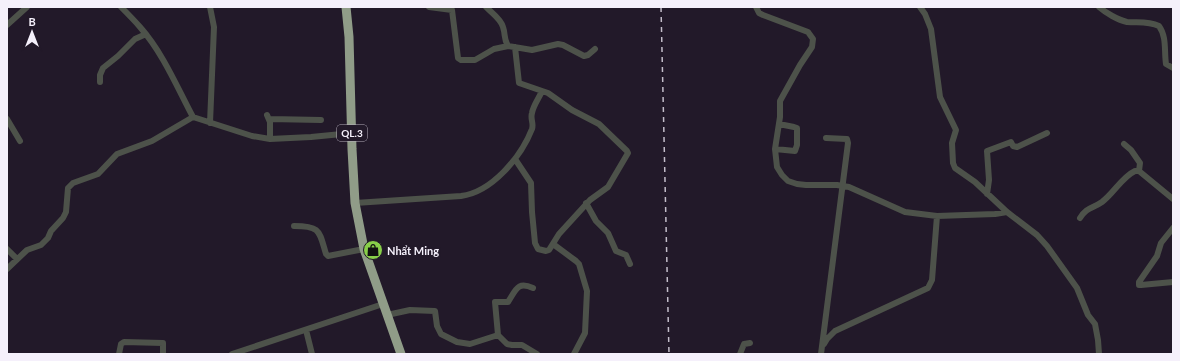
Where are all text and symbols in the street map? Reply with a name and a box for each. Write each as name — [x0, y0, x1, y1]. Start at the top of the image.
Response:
north arrow — [12, 12, 52, 52]
text: B — [28, 15, 36, 28]
road number: QL.3 — [337, 125, 367, 141]
shop icon: Nhẩt Ming — [362, 239, 384, 261]
place label: Nhẩt Ming — [387, 244, 439, 257]

